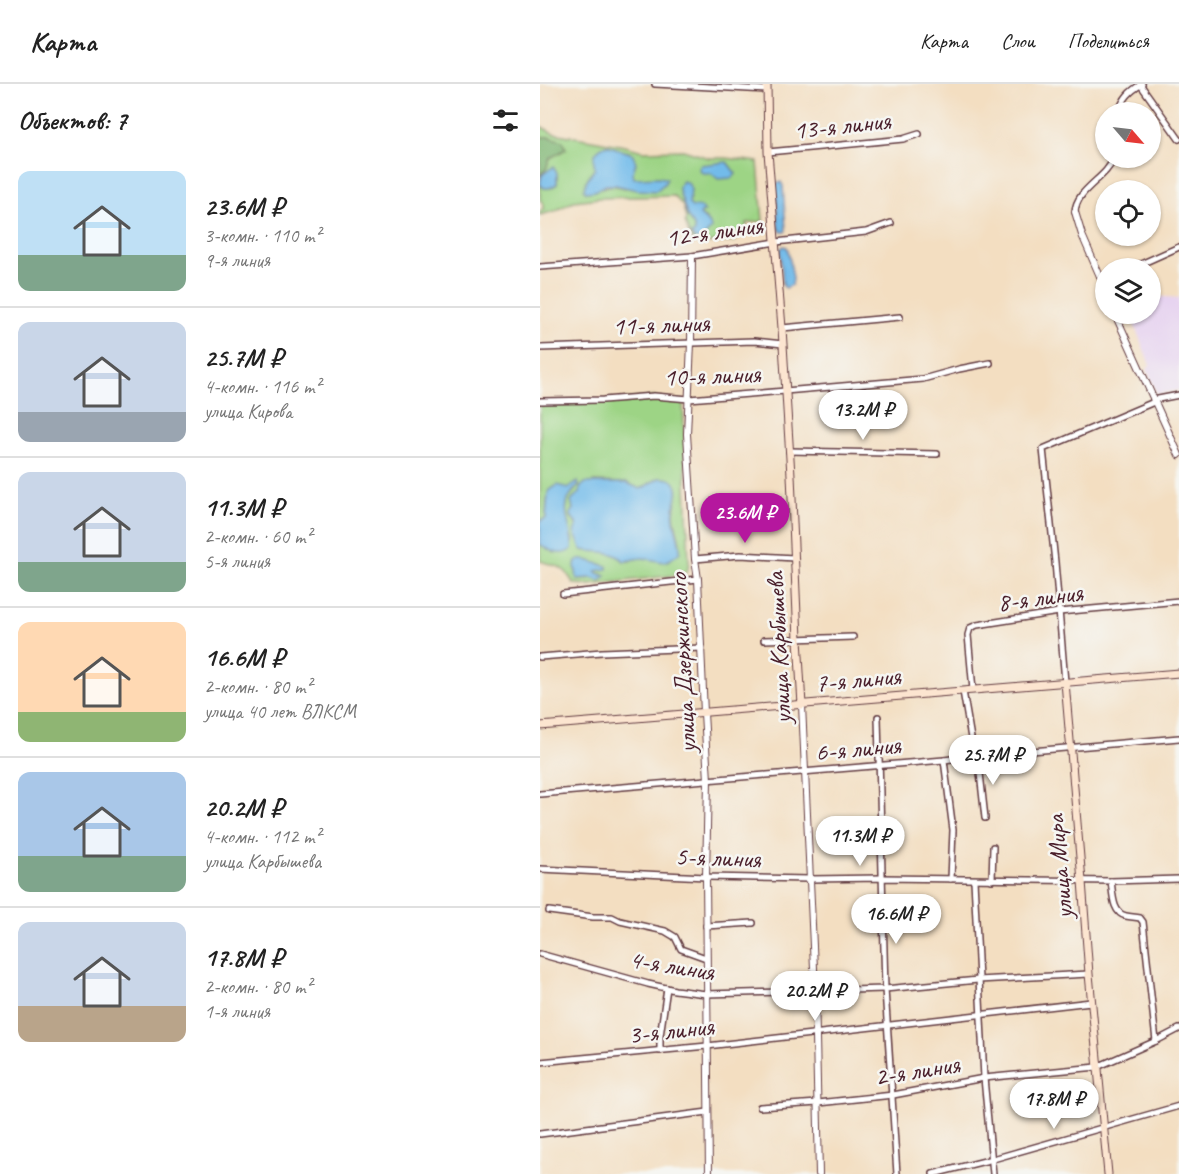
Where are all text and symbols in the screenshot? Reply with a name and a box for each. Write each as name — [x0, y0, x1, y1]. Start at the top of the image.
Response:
text: Карта — [30, 24, 97, 59]
text: Карта — [920, 28, 968, 54]
text: Слои — [1001, 28, 1035, 54]
text: Поделиться — [1068, 28, 1149, 54]
north arrow — [1095, 102, 1161, 168]
map controls — [1095, 102, 1161, 324]
text: Объектов: 7 — [18, 104, 127, 137]
icon: filters — [489, 104, 522, 137]
street label: 13-я линия — [792, 104, 894, 147]
button: locate — [1095, 180, 1161, 246]
text: 23.6M ₽ — [204, 190, 283, 223]
icon: home — [66, 195, 138, 267]
street label: 12-я линия — [664, 208, 766, 255]
text: 3-комн. · 110 m² — [204, 223, 321, 248]
text: 9-я линия — [204, 248, 270, 273]
button: layers — [1095, 258, 1161, 324]
street label: 11-я линия — [612, 306, 712, 343]
text: 25.7M ₽ — [204, 341, 282, 374]
icon: home — [66, 346, 138, 418]
street label: 10-я линия — [663, 357, 763, 394]
text: 4-комн. · 116 m² — [204, 374, 321, 399]
pin: 13.2M ₽ — [808, 390, 918, 441]
text: 13.2M ₽ — [833, 397, 893, 422]
text: улица Кирова — [204, 399, 292, 424]
text: 11.3M ₽ — [204, 491, 283, 524]
pin: 23.6M ₽ — [690, 493, 800, 544]
icon: home — [66, 496, 138, 568]
text: 23.6M ₽ — [714, 500, 776, 525]
text: 2-комн. · 60 m² — [204, 524, 312, 549]
text: 5-я линия — [204, 549, 270, 574]
street label: улица Дзержинского — [661, 570, 704, 756]
street label: улица Карбышева — [758, 570, 799, 727]
street label: 8-я линия — [995, 576, 1086, 619]
text: 16.6M ₽ — [204, 641, 284, 674]
icon: home — [66, 646, 138, 718]
street label: 7-я линия — [814, 659, 904, 700]
text: 2-комн. · 80 m² — [204, 674, 312, 699]
text: улица 40 лет ВЛКСМ — [204, 699, 356, 724]
street label: 6-я линия — [814, 728, 904, 769]
pin: 25.7M ₽ — [938, 735, 1048, 786]
text: 25.7M ₽ — [963, 742, 1023, 767]
text: 20.2M ₽ — [204, 791, 283, 824]
icon: home — [66, 796, 138, 868]
street label: улица Мира — [1038, 812, 1081, 922]
pin: 11.3M ₽ — [805, 816, 915, 867]
text: 11.3M ₽ — [830, 823, 890, 848]
text: 4-комн. · 112 m² — [204, 824, 321, 849]
street label: 5-я линия — [675, 840, 763, 876]
text: улица Карбышева — [204, 849, 321, 874]
pin: 16.6M ₽ — [841, 894, 951, 945]
text: 16.6M ₽ — [865, 901, 927, 926]
text: 17.8M ₽ — [204, 941, 283, 974]
street label: 4-я линия — [627, 942, 718, 989]
icon: home — [66, 946, 138, 1018]
pin: 20.2M ₽ — [760, 971, 870, 1022]
text: 2-комн. · 80 m² — [204, 974, 312, 999]
text: 20.2M ₽ — [785, 978, 845, 1003]
text: 1-я линия — [204, 999, 270, 1024]
street label: 3-я линия — [627, 1009, 717, 1051]
street label: 2-я линия — [872, 1047, 964, 1093]
pin: 17.8M ₽ — [999, 1079, 1109, 1130]
text: 17.8M ₽ — [1024, 1086, 1084, 1111]

